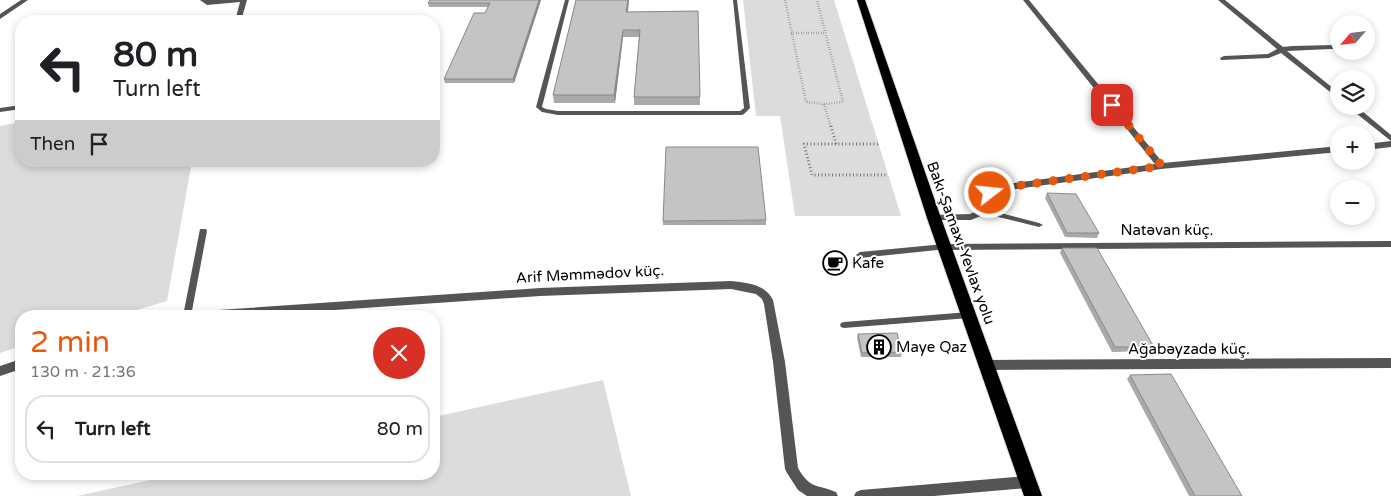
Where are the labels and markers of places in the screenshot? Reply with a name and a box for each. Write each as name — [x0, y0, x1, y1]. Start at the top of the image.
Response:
pin — [1091, 84, 1133, 126]
cafe icon: Kafe — [822, 250, 848, 276]
place label: Kafe — [852, 254, 884, 272]
building icon: Maye Qaz — [866, 334, 892, 360]
place label: Maye Qaz — [896, 338, 967, 356]

